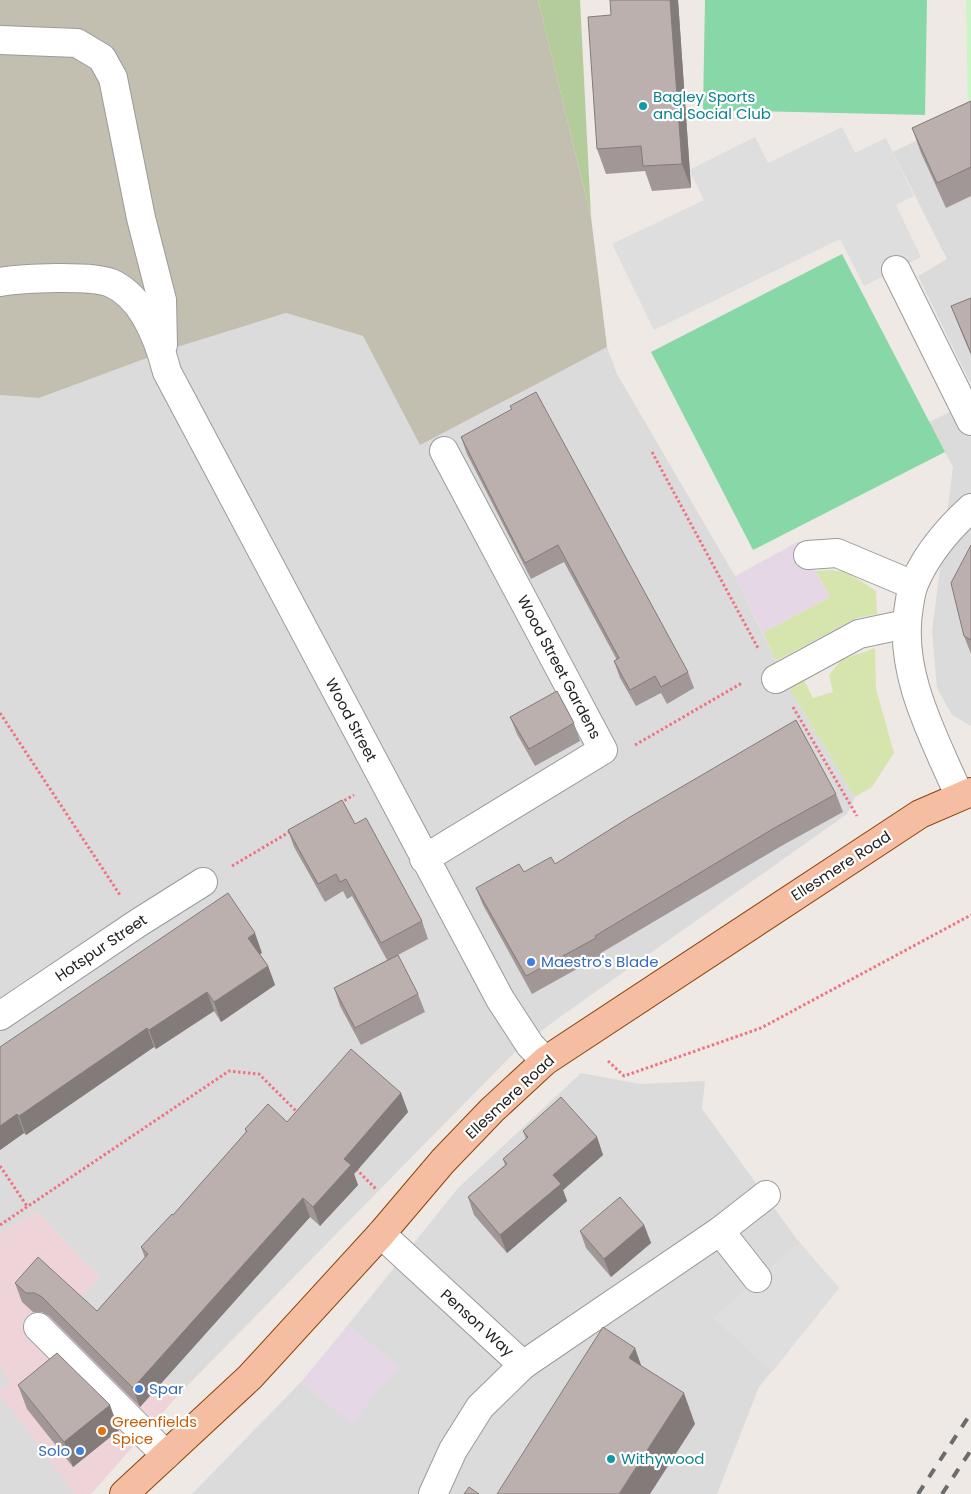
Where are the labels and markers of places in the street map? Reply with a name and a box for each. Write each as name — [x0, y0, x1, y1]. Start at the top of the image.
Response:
place label: Bagley Sports and Social Club — [653, 86, 771, 124]
marker: Bagley Sports and Social Club — [637, 100, 649, 112]
place label: Maestro's Blade — [541, 951, 659, 972]
marker: Maestro's Blade — [525, 956, 537, 968]
place label: Spar — [149, 1378, 184, 1399]
marker: Spar — [133, 1383, 145, 1395]
place label: Greenfields Spice — [112, 1411, 197, 1449]
marker: Greenfields Spice — [96, 1425, 108, 1437]
place label: Solo — [38, 1440, 70, 1461]
marker: Solo — [74, 1445, 86, 1457]
place label: Withywood — [621, 1448, 704, 1469]
marker: Withywood — [605, 1453, 617, 1465]

